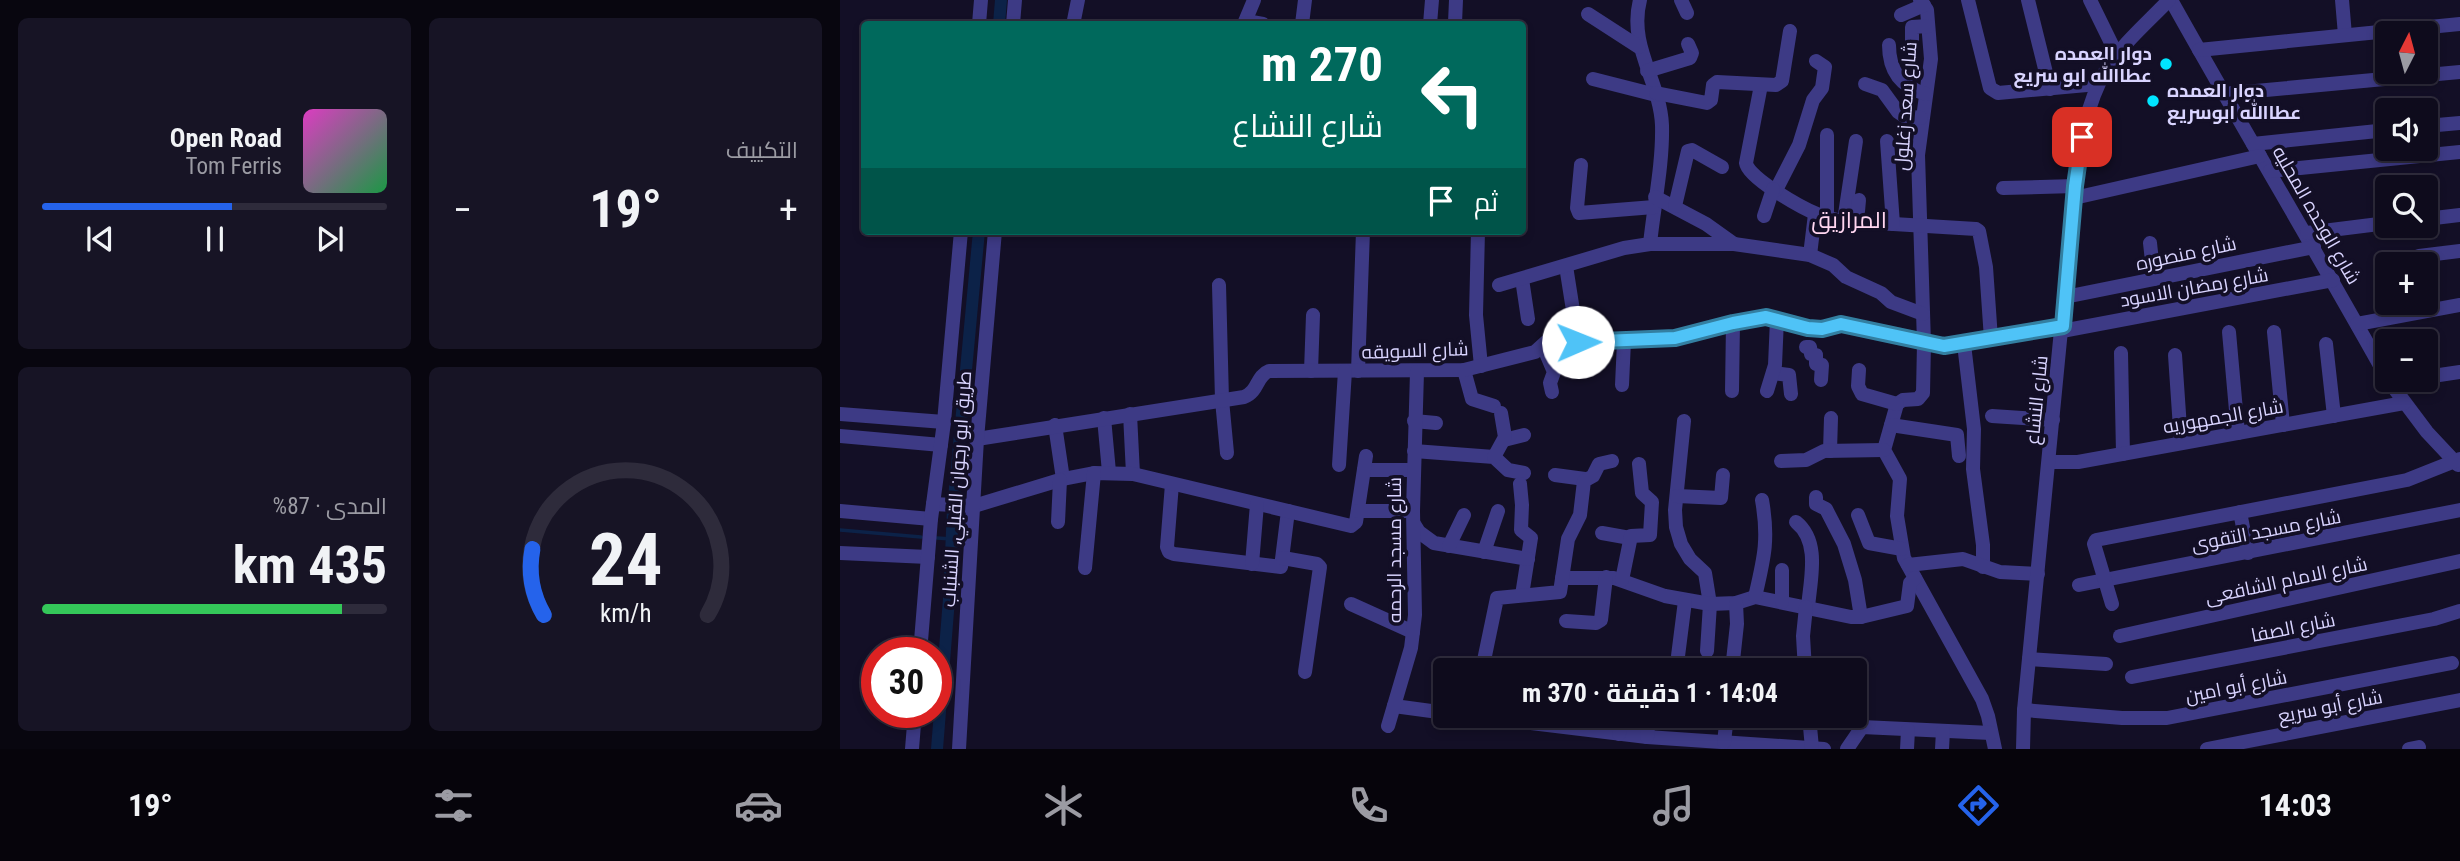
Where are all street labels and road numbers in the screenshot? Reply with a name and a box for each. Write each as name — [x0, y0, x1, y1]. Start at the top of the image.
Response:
street label: شارع سعد زغلول — [1890, 41, 1923, 171]
street label: شارع الوحده المحليه — [2266, 142, 2365, 289]
street label: شارع منصوره — [2134, 232, 2239, 277]
street label: شارع رمضان الاسود — [2118, 263, 2270, 314]
street label: شارع السويقه — [1361, 337, 1469, 366]
street label: شارع النشاع — [2020, 354, 2055, 446]
street label: طريق ابو رجوان القبلي, الشنباب — [937, 370, 979, 608]
street label: شارع الجمهوريه — [2161, 395, 2285, 440]
street label: شارع مسجد الرحمه — [1383, 477, 1408, 623]
street label: شارع مسجد التقوى — [2189, 505, 2343, 558]
street label: شارع الامام الشافعى — [2203, 552, 2370, 611]
street label: شارع الصفا — [2249, 608, 2338, 649]
street label: شارع أبو امين — [2183, 665, 2289, 710]
street label: شارع أبو سريع — [2276, 685, 2385, 730]

